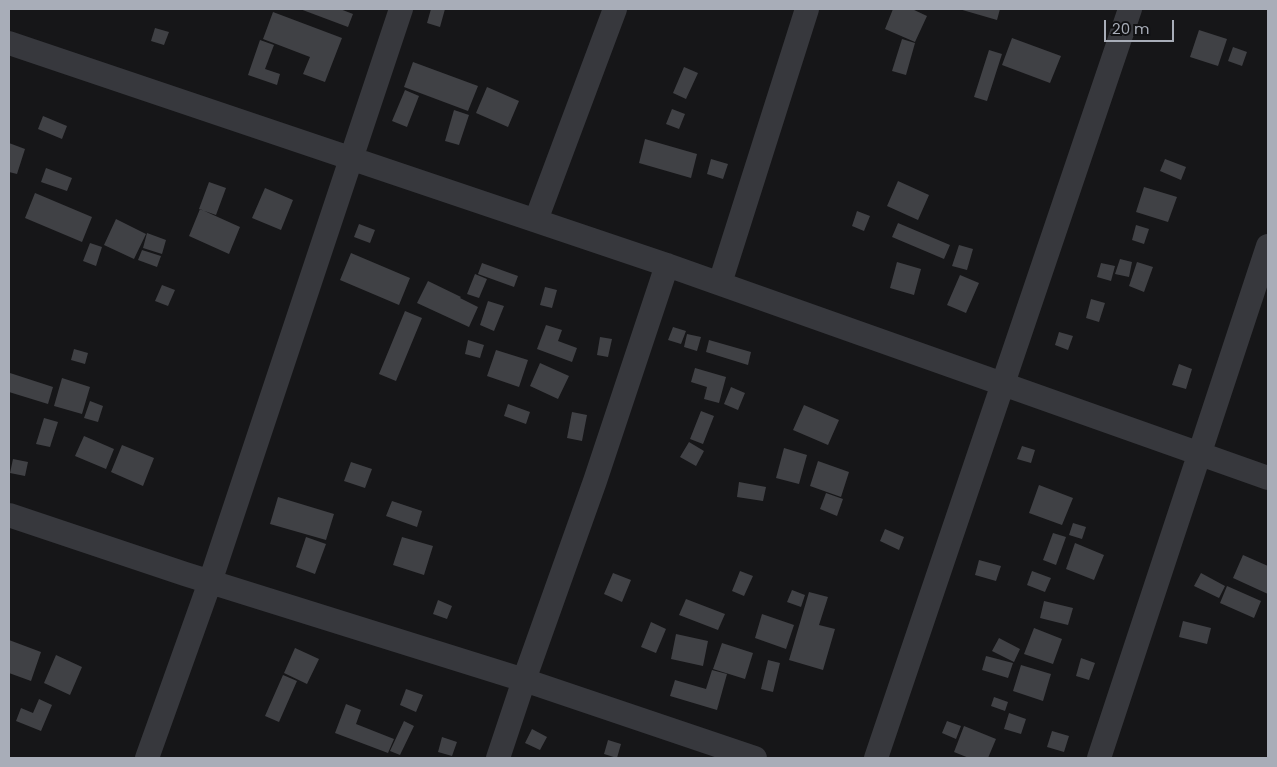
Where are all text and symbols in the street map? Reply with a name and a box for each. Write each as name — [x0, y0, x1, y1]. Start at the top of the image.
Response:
scale bar — [1107, 10, 1177, 42]
text: 20 m — [1112, 18, 1150, 39]

